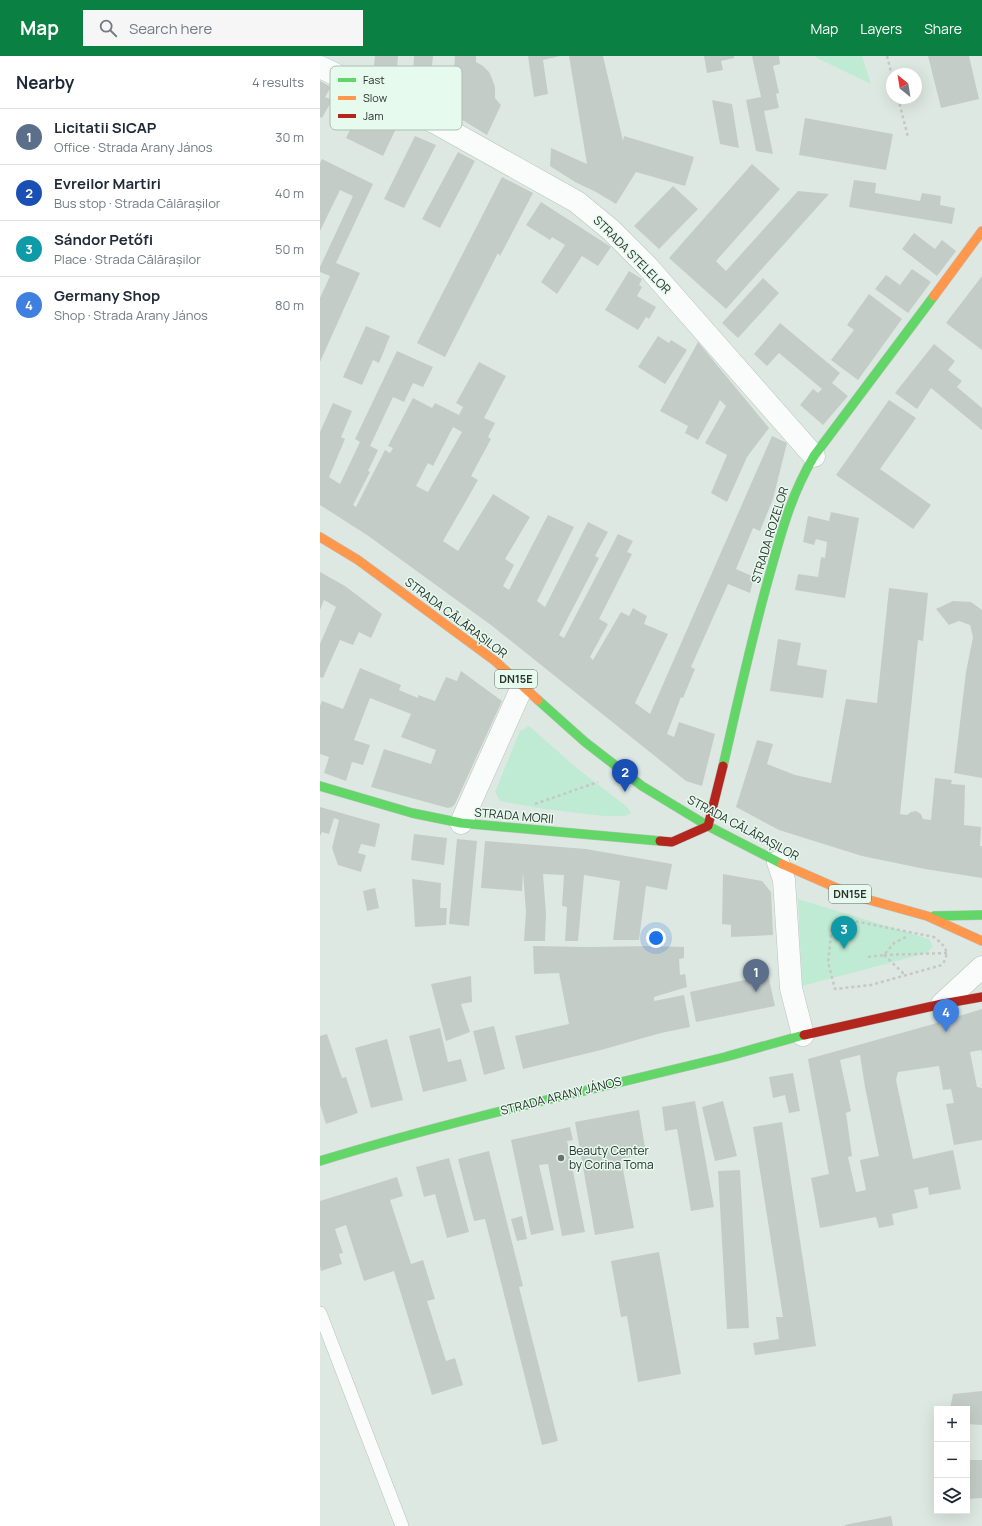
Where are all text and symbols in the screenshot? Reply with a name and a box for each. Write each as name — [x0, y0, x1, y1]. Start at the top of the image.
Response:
search box — [83, 10, 363, 46]
text: Map — [20, 15, 59, 41]
icon: search — [97, 17, 119, 39]
text: Search here — [129, 18, 212, 39]
text: Map — [810, 19, 838, 38]
text: Layers — [860, 19, 902, 38]
text: Share — [924, 19, 962, 38]
legend — [330, 66, 462, 130]
north arrow — [886, 68, 922, 104]
text: Nearby — [16, 71, 74, 94]
text: Fast — [363, 72, 385, 87]
text: 4 results — [252, 73, 304, 91]
text: Slow — [363, 90, 388, 105]
text: Jam — [363, 108, 384, 123]
text: Licitatii SICAP — [54, 117, 156, 138]
text: 1 — [26, 128, 32, 146]
text: 30 m — [275, 128, 304, 146]
text: Office · Strada Arany János — [54, 138, 213, 156]
text: Evreilor Martiri — [54, 173, 161, 194]
text: 2 — [25, 184, 33, 202]
text: 40 m — [275, 184, 304, 202]
text: Bus stop · Strada Călărașilor — [54, 194, 221, 212]
street label: STRADA STELELOR — [590, 212, 675, 298]
text: Sándor Petőfi — [54, 229, 153, 250]
text: 3 — [25, 240, 33, 258]
text: 50 m — [275, 240, 304, 258]
text: Place · Strada Călărașilor — [54, 250, 201, 268]
text: Germany Shop — [54, 285, 160, 306]
text: 4 — [25, 296, 33, 314]
text: 80 m — [275, 296, 304, 314]
text: Shop · Strada Arany János — [54, 306, 208, 324]
street label: STRADA ROZELOR — [747, 484, 792, 585]
street label: STRADA CĂLĂRAȘILOR — [401, 573, 511, 662]
road number: DN15E — [495, 670, 537, 688]
pin: 2 — [612, 759, 638, 792]
street label: STRADA CĂLĂRAȘILOR — [684, 791, 803, 864]
street label: STRADA MORII — [474, 804, 554, 827]
road number: DN15E — [829, 885, 871, 903]
pin: 3 — [831, 916, 857, 949]
your location — [646, 928, 666, 948]
pin: 1 — [743, 959, 769, 992]
pin: 4 — [933, 999, 959, 1032]
street label: STRADA ARANY JÁNOS — [498, 1072, 623, 1119]
place label: Beauty Center by Corina Toma — [569, 1142, 654, 1173]
marker: Beauty Center by Corina Toma — [556, 1153, 566, 1163]
map controls — [934, 1406, 970, 1514]
button: + — [934, 1406, 970, 1442]
button: − — [934, 1442, 970, 1478]
button: layers — [934, 1478, 970, 1514]

